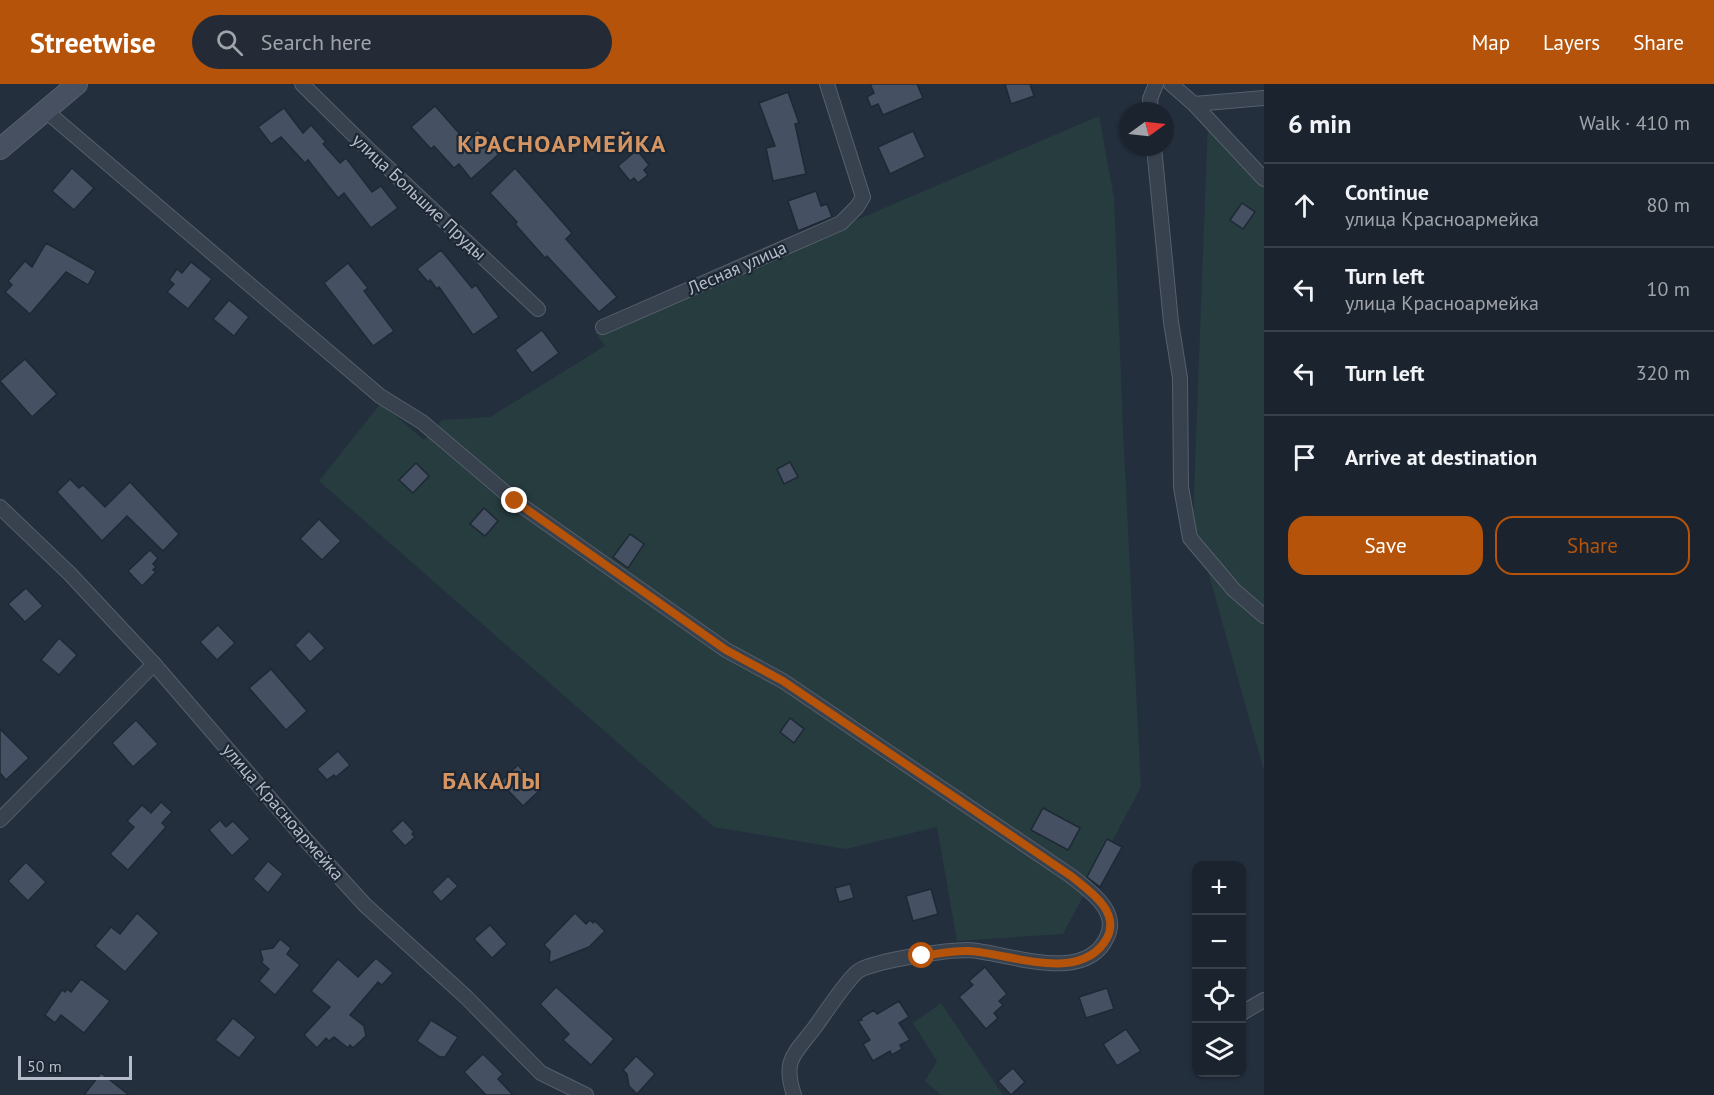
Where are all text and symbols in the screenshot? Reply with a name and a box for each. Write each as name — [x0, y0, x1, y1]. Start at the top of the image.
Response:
search box — [192, 15, 612, 69]
text: Streetwise — [30, 24, 156, 61]
icon: search — [213, 26, 246, 59]
text: Search here — [261, 28, 372, 56]
text: Map — [1472, 29, 1510, 56]
text: Layers — [1543, 29, 1600, 56]
text: Share — [1633, 29, 1684, 56]
north arrow — [1120, 102, 1174, 156]
text: 6 min — [1288, 107, 1351, 140]
text: Walk · 410 m — [1579, 110, 1690, 136]
street label: улица Большие Пруды — [347, 128, 491, 265]
district label: КРАСНОАРМЕЙКА — [457, 128, 667, 159]
text: Continue — [1345, 178, 1429, 206]
icon: ahead — [1288, 189, 1321, 222]
text: 80 m — [1647, 192, 1690, 218]
text: улица Красноармейка — [1345, 206, 1539, 232]
street label: Лесная улица — [683, 235, 790, 300]
text: Turn left — [1345, 262, 1425, 290]
icon: left — [1288, 273, 1321, 306]
text: 10 m — [1647, 276, 1690, 302]
text: улица Красноармейка — [1345, 290, 1539, 316]
icon: left — [1288, 357, 1321, 390]
text: Turn left — [1345, 359, 1425, 387]
text: 320 m — [1636, 360, 1690, 386]
icon: arrive — [1288, 441, 1321, 474]
text: Arrive at destination — [1345, 443, 1537, 471]
route end — [501, 487, 527, 513]
button: Save — [1288, 516, 1483, 575]
button: Share — [1495, 516, 1690, 575]
street label: улица Красноармейка — [217, 738, 349, 885]
district label: БАКАЛЫ — [442, 765, 542, 796]
map controls — [1192, 861, 1246, 1077]
button: + — [1192, 861, 1246, 915]
button: − — [1192, 915, 1246, 969]
route start — [908, 942, 934, 968]
button: locate — [1192, 969, 1246, 1023]
button: layers — [1192, 1023, 1246, 1077]
scale bar — [18, 1053, 132, 1080]
text: 50 m — [27, 1056, 62, 1076]

